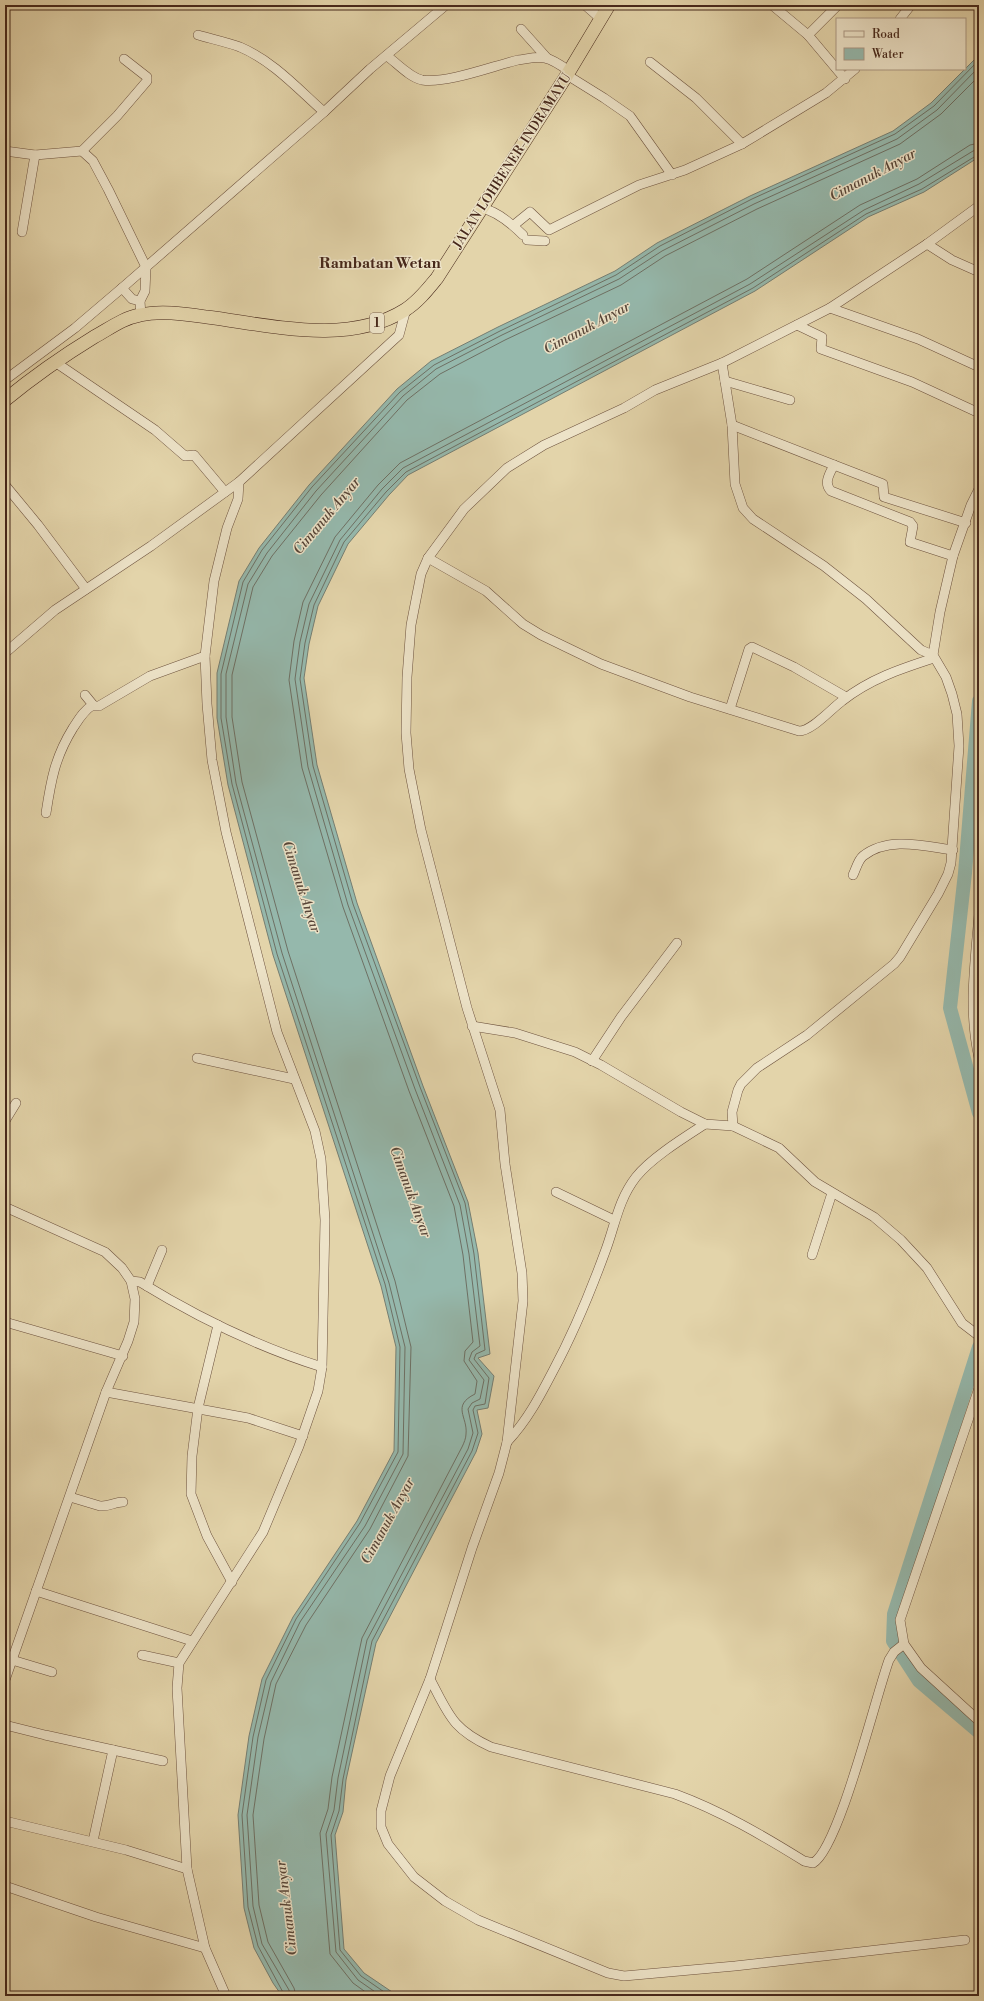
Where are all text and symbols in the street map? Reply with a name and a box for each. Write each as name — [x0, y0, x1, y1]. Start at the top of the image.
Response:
legend — [836, 18, 966, 70]
text: Road — [872, 27, 900, 42]
text: Water — [871, 47, 904, 62]
street label: JALAN LOHBENER-INDRAMAYU — [449, 70, 575, 252]
water label: Cimanuk Anyar — [827, 144, 920, 205]
district label: Rambatan Wetan — [319, 254, 441, 273]
water label: Cimanuk Anyar — [541, 297, 634, 358]
road number: 1 — [370, 313, 384, 333]
water label: Cimanuk Anyar — [289, 473, 365, 558]
water label: Cimanuk Anyar — [278, 839, 325, 936]
water label: Cimanuk Anyar — [385, 1144, 435, 1241]
water label: Cimanuk Anyar — [357, 1474, 420, 1567]
water label: Cimanuk Anyar — [272, 1858, 302, 1957]

